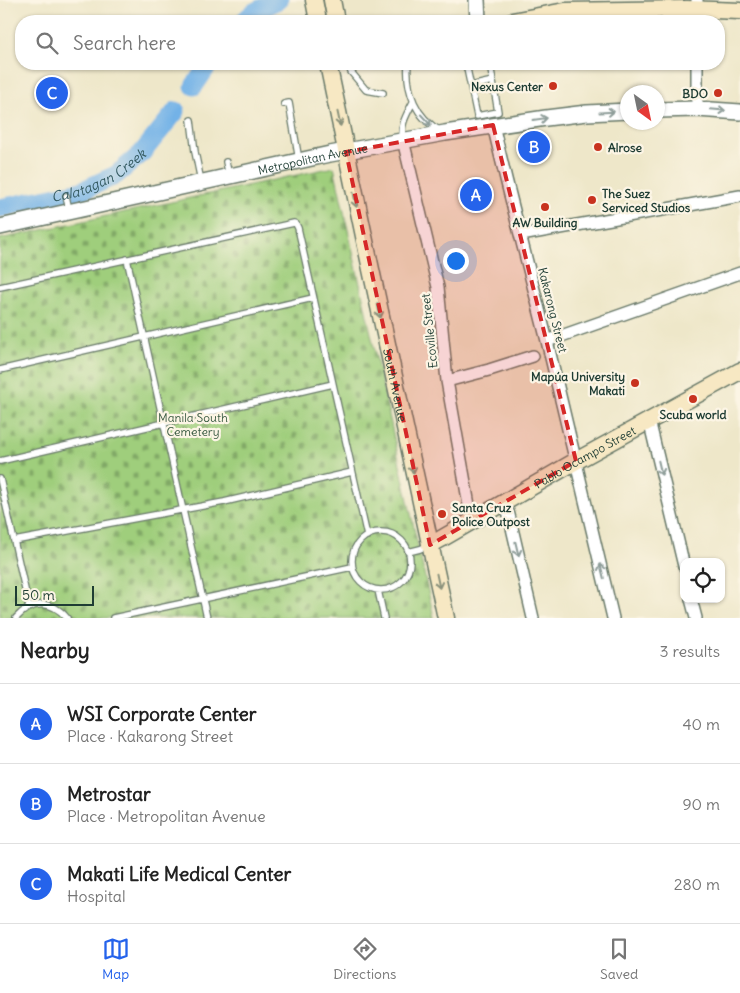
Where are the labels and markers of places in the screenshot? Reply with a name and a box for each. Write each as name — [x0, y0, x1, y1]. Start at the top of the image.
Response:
pin: C — [36, 74, 68, 112]
place label: Nexus Center — [471, 79, 543, 94]
marker: Nexus Center — [547, 80, 559, 92]
place label: BDO — [682, 86, 708, 101]
marker: BDO — [712, 87, 724, 99]
pin: B — [518, 128, 550, 166]
place label: Alrose — [608, 140, 642, 155]
marker: Alrose — [592, 141, 604, 153]
pin: A — [460, 176, 492, 214]
place label: The Suez Serviced Studios — [602, 186, 691, 215]
marker: The Suez Serviced Studios — [586, 194, 598, 206]
marker: AW Building — [539, 201, 551, 213]
place label: AW Building — [513, 215, 578, 231]
place label: Mapúa University Makati — [531, 369, 625, 398]
marker: Mapúa University Makati — [629, 377, 641, 389]
marker: Scuba world — [687, 393, 699, 405]
place label: Scuba world — [660, 407, 726, 422]
place label: Santa Cruz Police Outpost — [452, 500, 531, 530]
marker: Santa Cruz Police Outpost — [436, 508, 448, 520]

